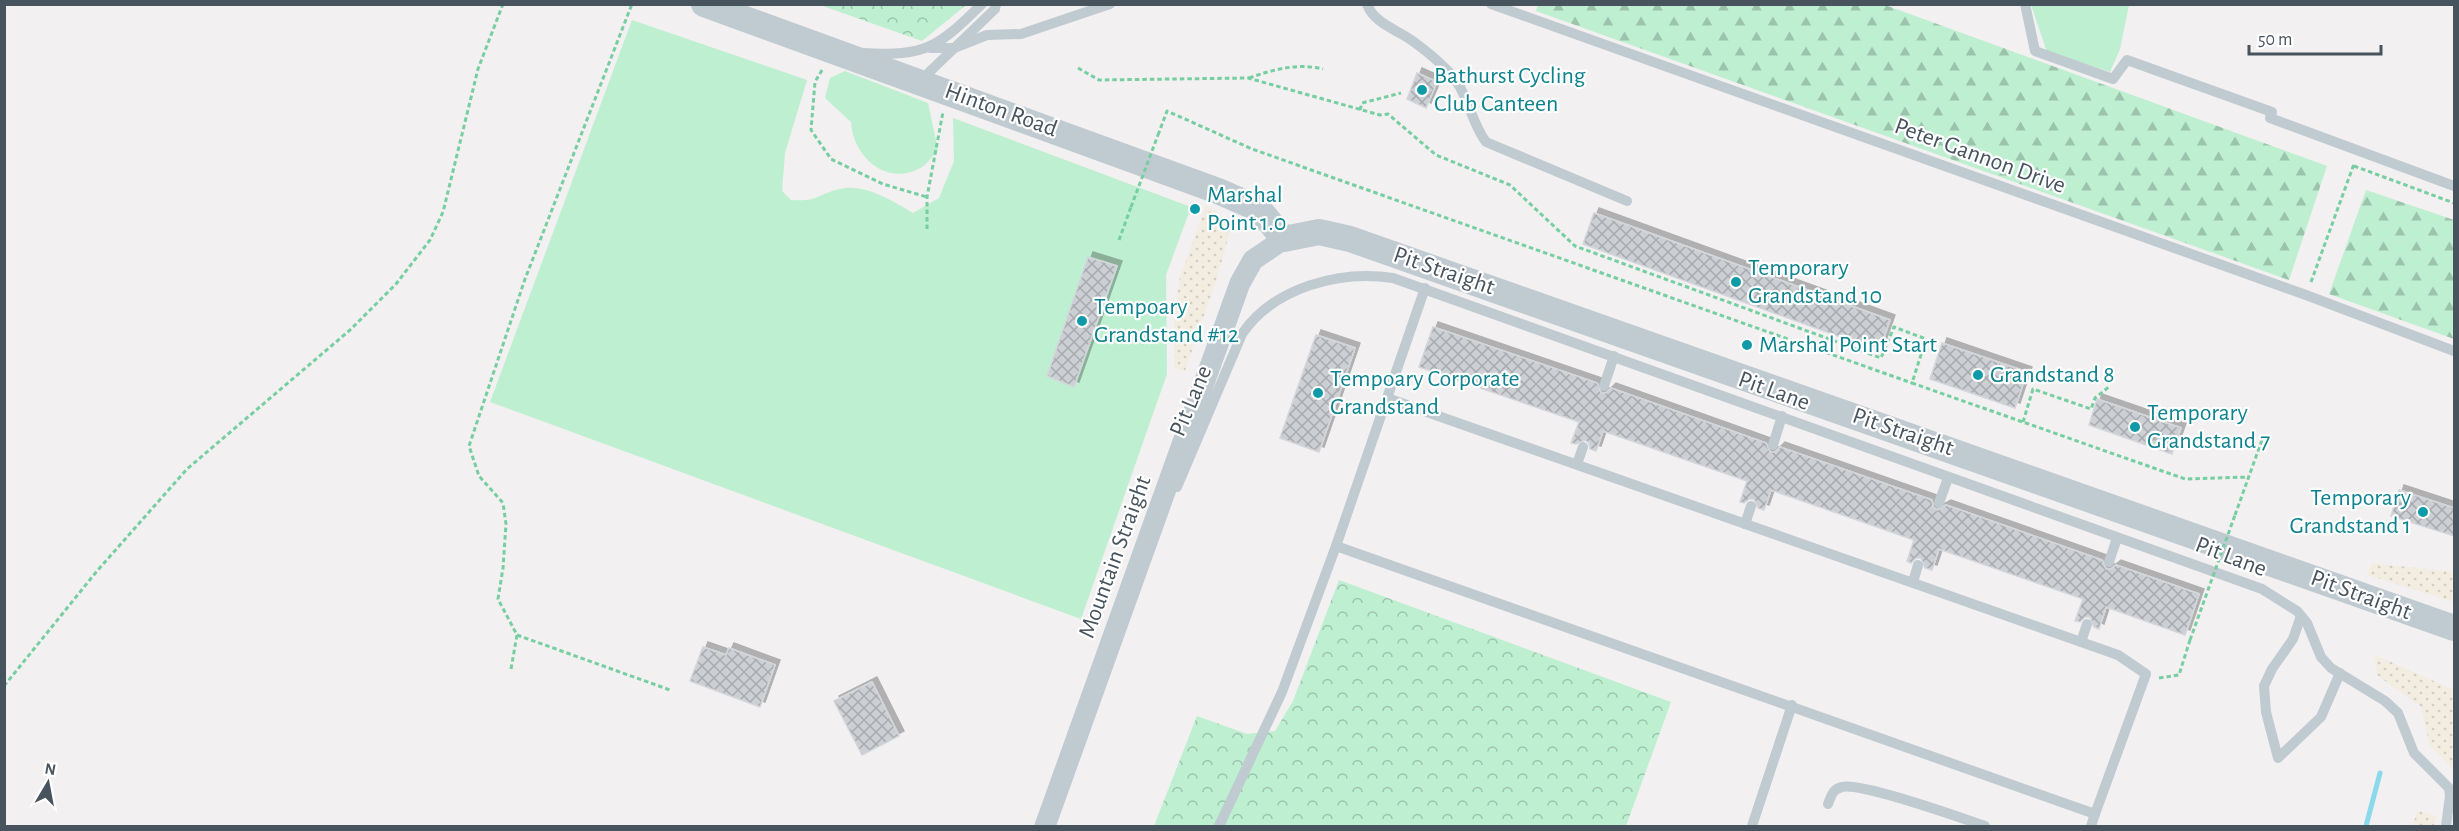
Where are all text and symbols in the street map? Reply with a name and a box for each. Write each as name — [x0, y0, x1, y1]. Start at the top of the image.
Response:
scale bar — [2249, 18, 2381, 56]
text: 50 m — [2258, 31, 2292, 49]
place label: Bathurst Cycling Club Canteen — [1434, 64, 1586, 116]
street label: Hinton Road — [942, 79, 1060, 141]
marker: Bathurst Cycling Club Canteen — [1415, 83, 1429, 97]
street label: Peter Gannon Drive — [1891, 114, 2069, 198]
place label: Marshal Point 1.0 — [1207, 183, 1287, 235]
marker: Marshal Point 1.0 — [1188, 202, 1202, 216]
street label: Pit Straight — [1390, 243, 1498, 300]
place label: Temporary Grandstand 10 — [1748, 256, 1882, 308]
marker: Temporary Grandstand 10 — [1729, 275, 1743, 289]
place label: Tempoary Grandstand #12 — [1094, 295, 1239, 347]
marker: Tempoary Grandstand #12 — [1075, 314, 1089, 328]
place label: Marshal Point Start — [1759, 333, 1937, 357]
marker: Marshal Point Start — [1740, 338, 1754, 352]
street label: Pit Lane — [1165, 362, 1217, 440]
place label: Grandstand 8 — [1990, 363, 2115, 387]
place label: Tempoary Corporate Grandstand — [1330, 367, 1520, 419]
street label: Pit Lane — [1735, 367, 1813, 415]
marker: Grandstand 8 — [1971, 368, 1985, 382]
marker: Tempoary Corporate Grandstand — [1311, 386, 1325, 400]
place label: Temporary Grandstand 7 — [2147, 401, 2270, 453]
street label: Pit Straight — [1849, 404, 1957, 461]
marker: Temporary Grandstand 7 — [2128, 420, 2142, 434]
street label: Mountain Straight — [1075, 472, 1156, 641]
place label: Temporary Grandstand 1 — [2289, 486, 2411, 538]
marker: Temporary Grandstand 1 — [2416, 505, 2430, 519]
street label: Pit Lane — [2192, 533, 2270, 581]
street label: Pit Straight — [2308, 566, 2415, 624]
north arrow — [18, 753, 78, 813]
text: N — [44, 760, 57, 778]

